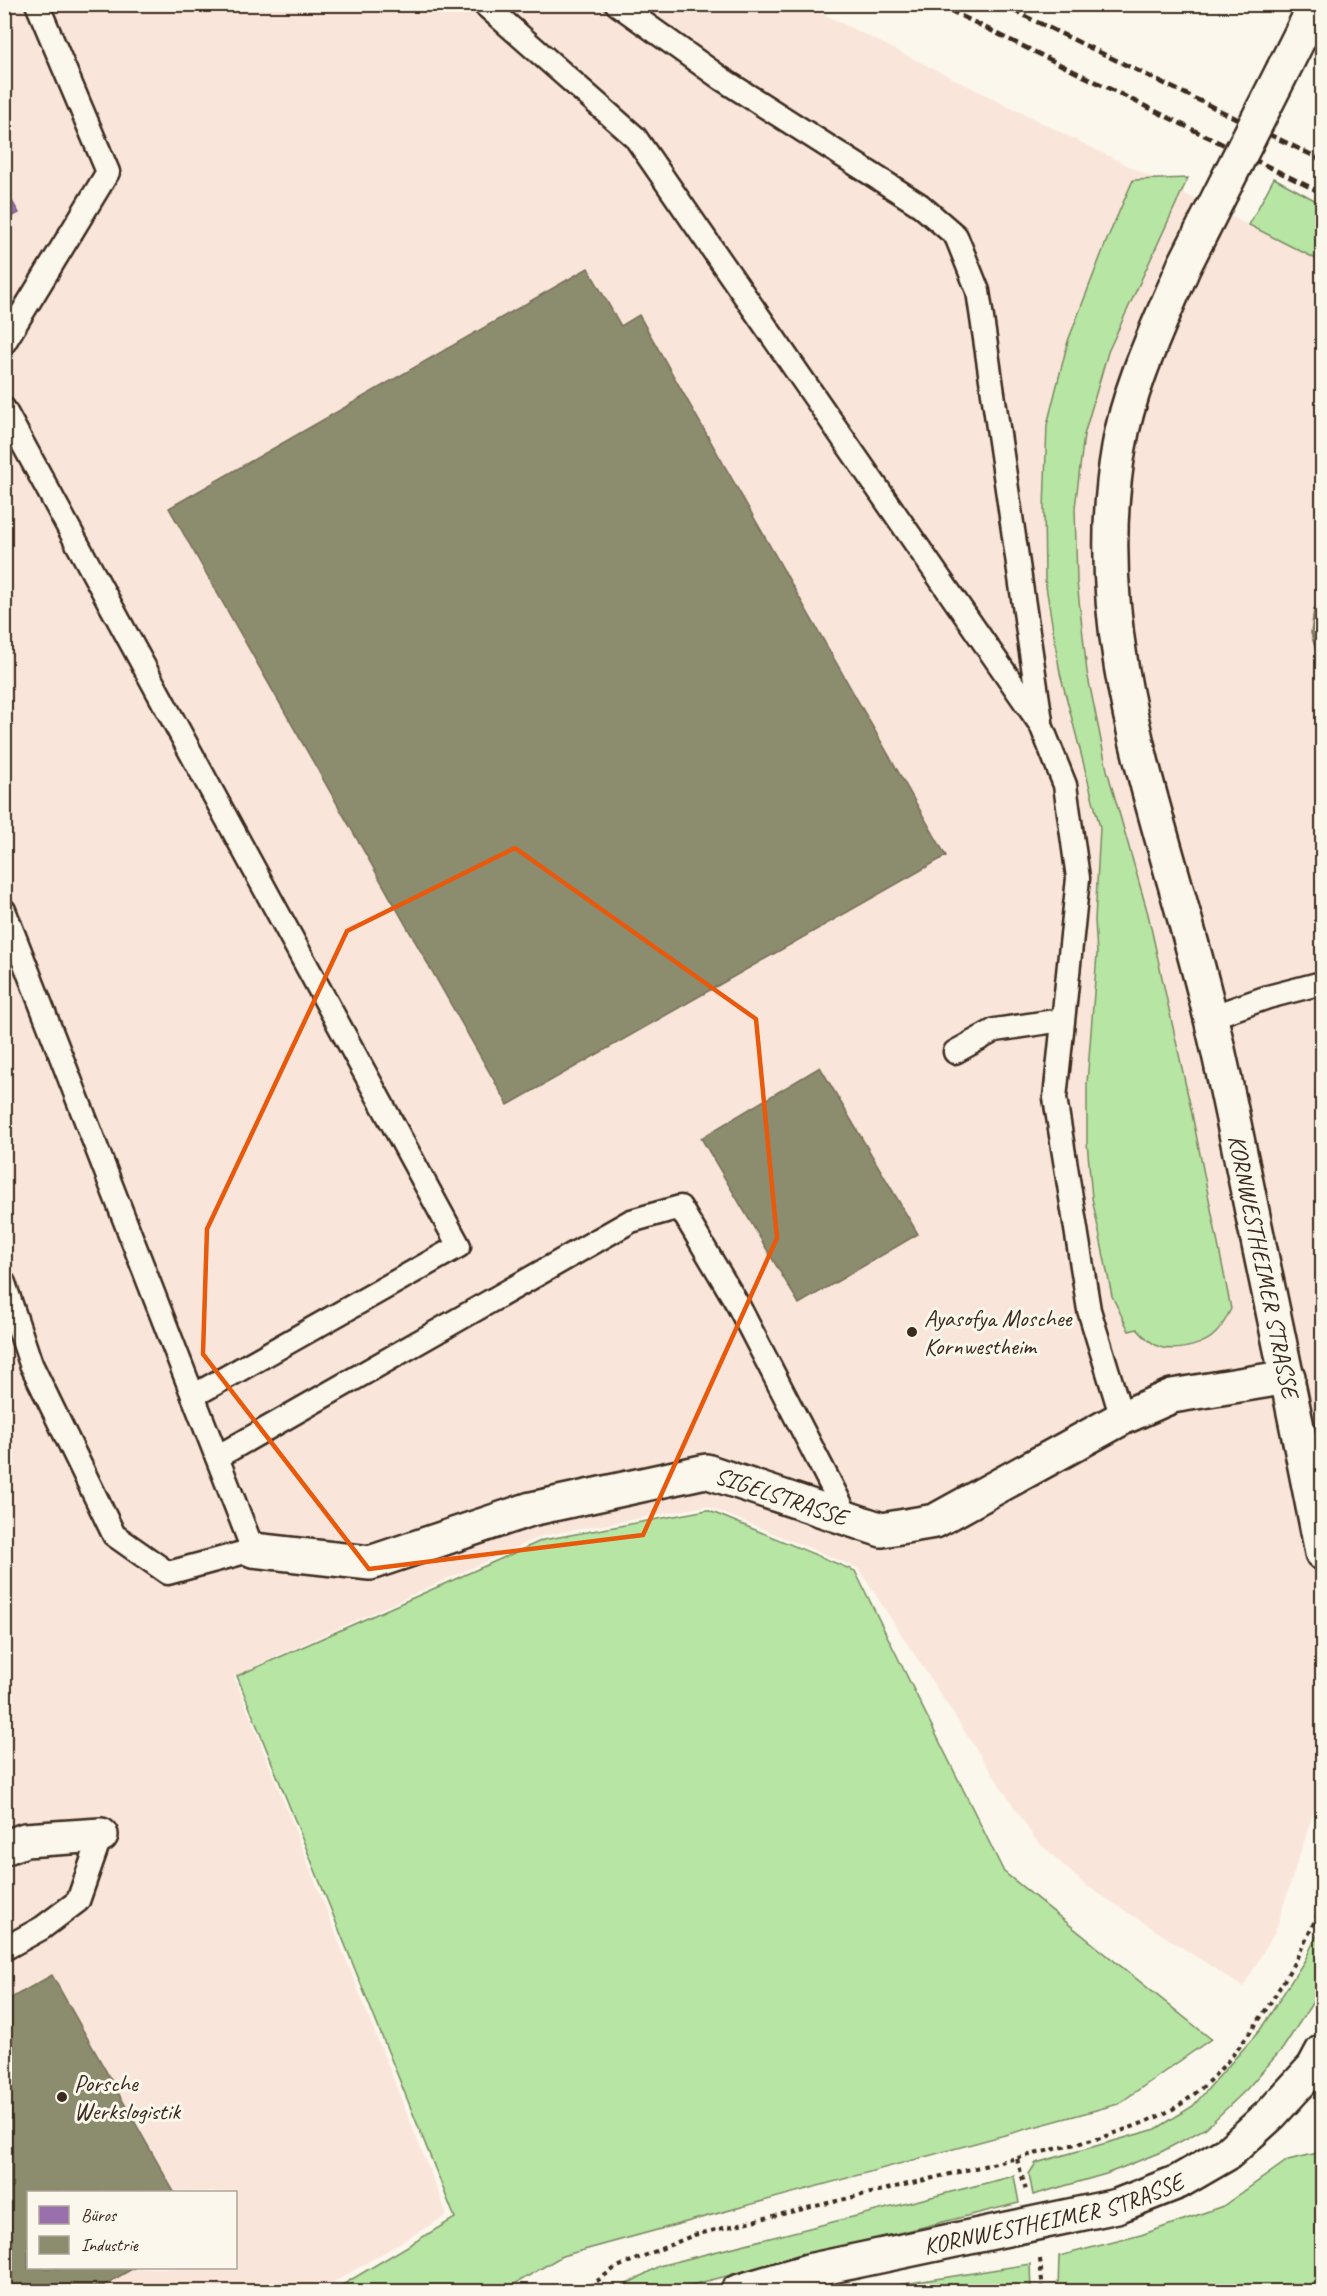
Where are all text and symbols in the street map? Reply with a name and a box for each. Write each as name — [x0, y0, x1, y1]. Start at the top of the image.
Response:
street label: KORNWESTHEIMER STRASSE — [1222, 1132, 1306, 1403]
place label: Ayasofya Moschee Kornwestheim — [924, 1303, 1074, 1361]
marker: Ayasofya Moschee Kornwestheim — [905, 1325, 919, 1339]
street label: SIGELSTRASSE — [711, 1460, 854, 1533]
place label: Porsche Werkslogistik — [74, 2068, 182, 2126]
marker: Porsche Werkslogistik — [55, 2090, 69, 2104]
street label: KORNWESTHEIMER STRASSE — [921, 2165, 1190, 2261]
legend — [27, 2191, 237, 2269]
text: Büros — [81, 2204, 118, 2226]
text: Industrie — [81, 2234, 139, 2256]

